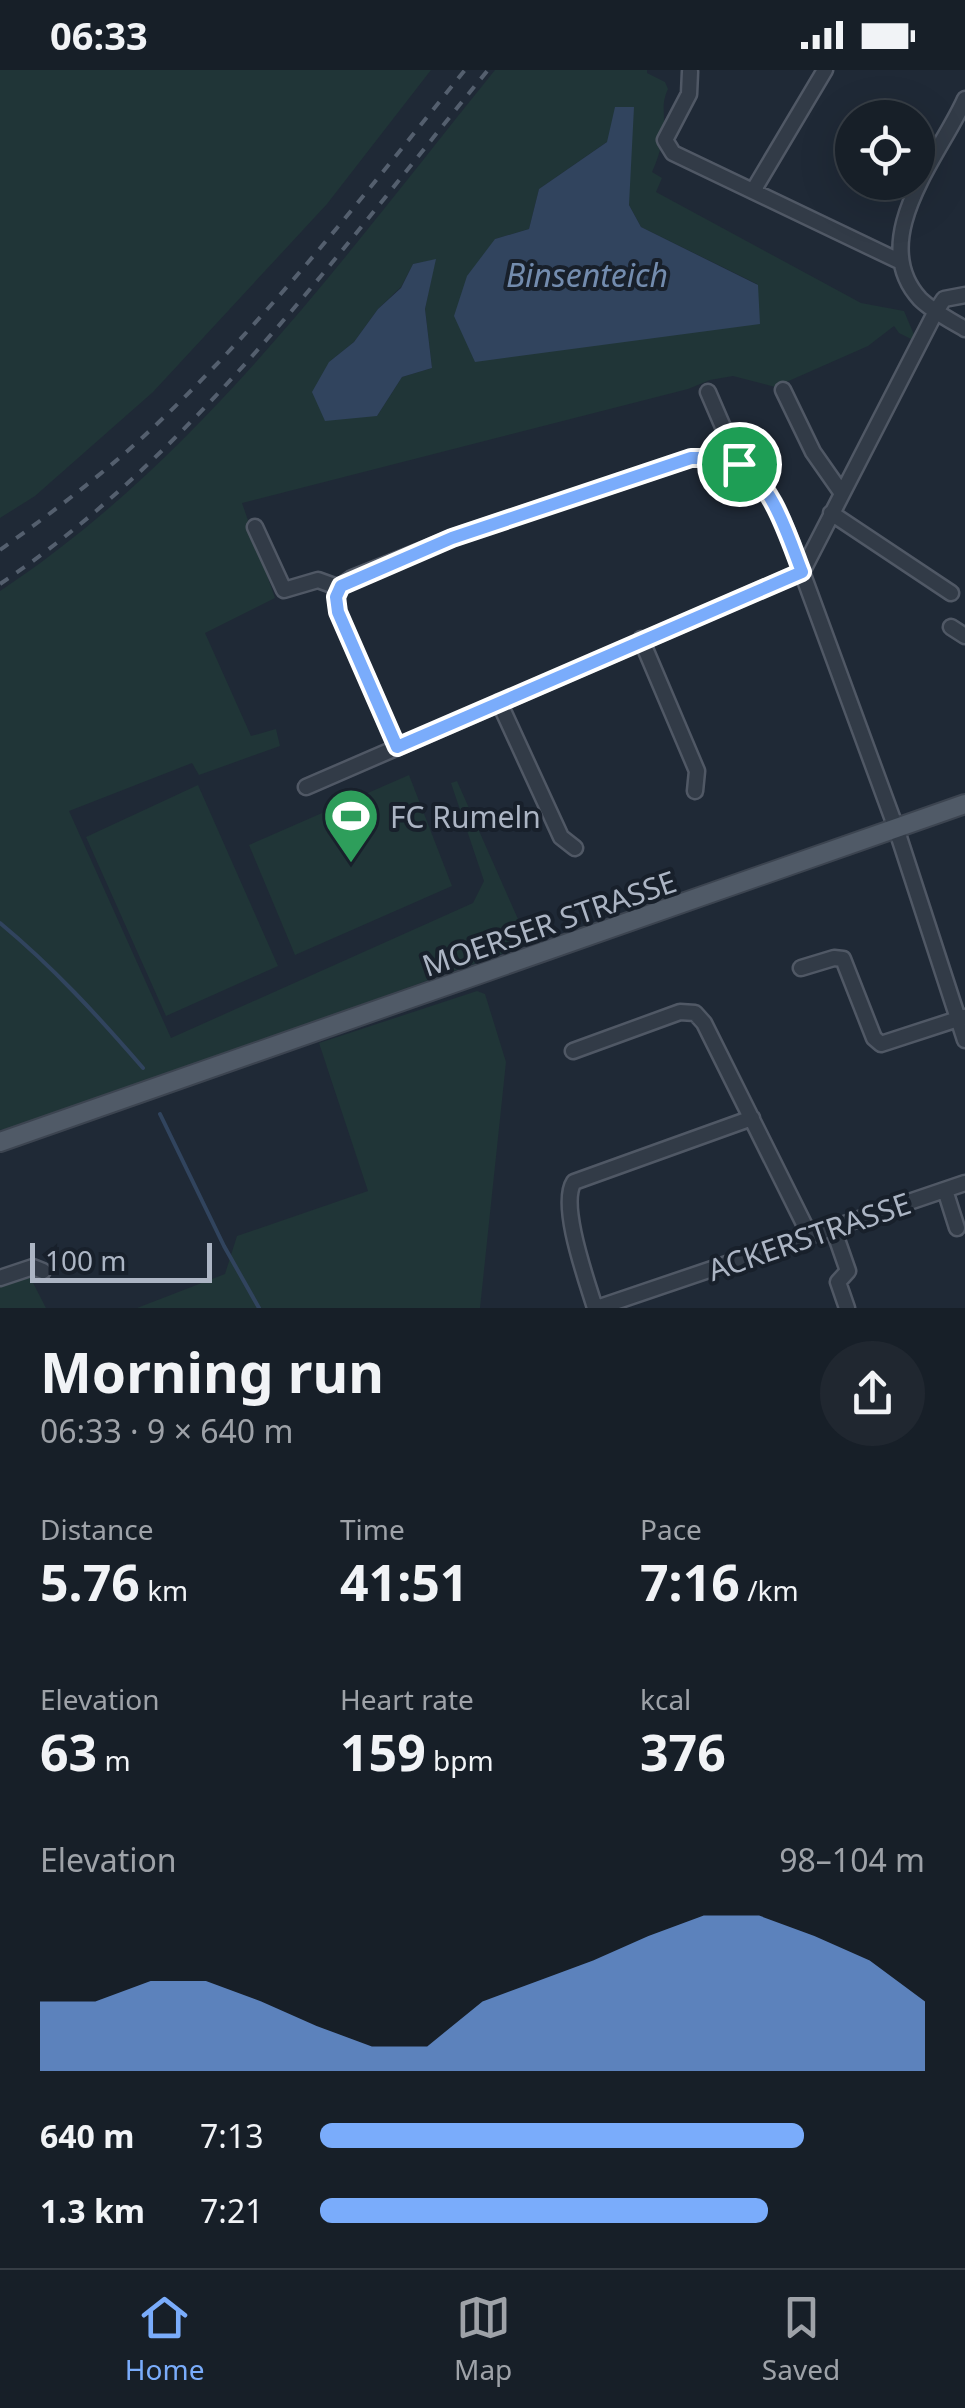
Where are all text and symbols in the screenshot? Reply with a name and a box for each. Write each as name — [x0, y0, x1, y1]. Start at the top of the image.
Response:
text: 06:33 — [50, 9, 148, 61]
map controls — [835, 100, 935, 200]
button: locate — [835, 100, 935, 200]
water label: Binsenteich — [506, 253, 668, 296]
pin — [697, 422, 782, 507]
icon: arrive — [712, 437, 767, 492]
sports icon: FC Rumeln — [321, 786, 381, 865]
place label: FC Rumeln — [390, 796, 541, 837]
street label: MOERSER STRASSE — [416, 860, 682, 986]
street label: ACKERSTRASSE — [702, 1182, 916, 1290]
scale bar — [30, 1238, 212, 1282]
text: 100 m — [45, 1241, 127, 1279]
text: Morning run — [40, 1334, 384, 1409]
button: share — [820, 1341, 925, 1446]
text: 06:33 · 9 × 640 m — [40, 1409, 293, 1452]
text: Distance — [40, 1510, 153, 1548]
text: Time — [340, 1510, 405, 1548]
text: Pace — [640, 1510, 702, 1548]
text: 5.76 — [40, 1548, 140, 1616]
text: 41:51 — [340, 1548, 468, 1616]
text: 7:16 — [640, 1548, 740, 1616]
text: km — [140, 1571, 188, 1609]
text: /km — [740, 1571, 799, 1609]
text: Elevation — [40, 1680, 160, 1718]
text: Heart rate — [340, 1680, 474, 1718]
text: kcal — [640, 1680, 691, 1718]
text: 63 — [40, 1718, 97, 1786]
text: 159 — [340, 1718, 426, 1786]
text: 376 — [640, 1718, 726, 1786]
text: m — [97, 1741, 131, 1779]
text: bpm — [426, 1741, 494, 1779]
text: Elevation — [40, 1838, 177, 1881]
text: 98–104 m — [779, 1838, 925, 1881]
text: 640 m — [40, 2114, 134, 2157]
text: 7:13 — [200, 2114, 264, 2157]
text: 1.3 km — [40, 2189, 145, 2232]
text: 7:21 — [200, 2189, 264, 2232]
tab: Home — [125, 2290, 204, 2388]
tab: Map — [454, 2290, 512, 2388]
tab: Saved — [762, 2290, 840, 2388]

